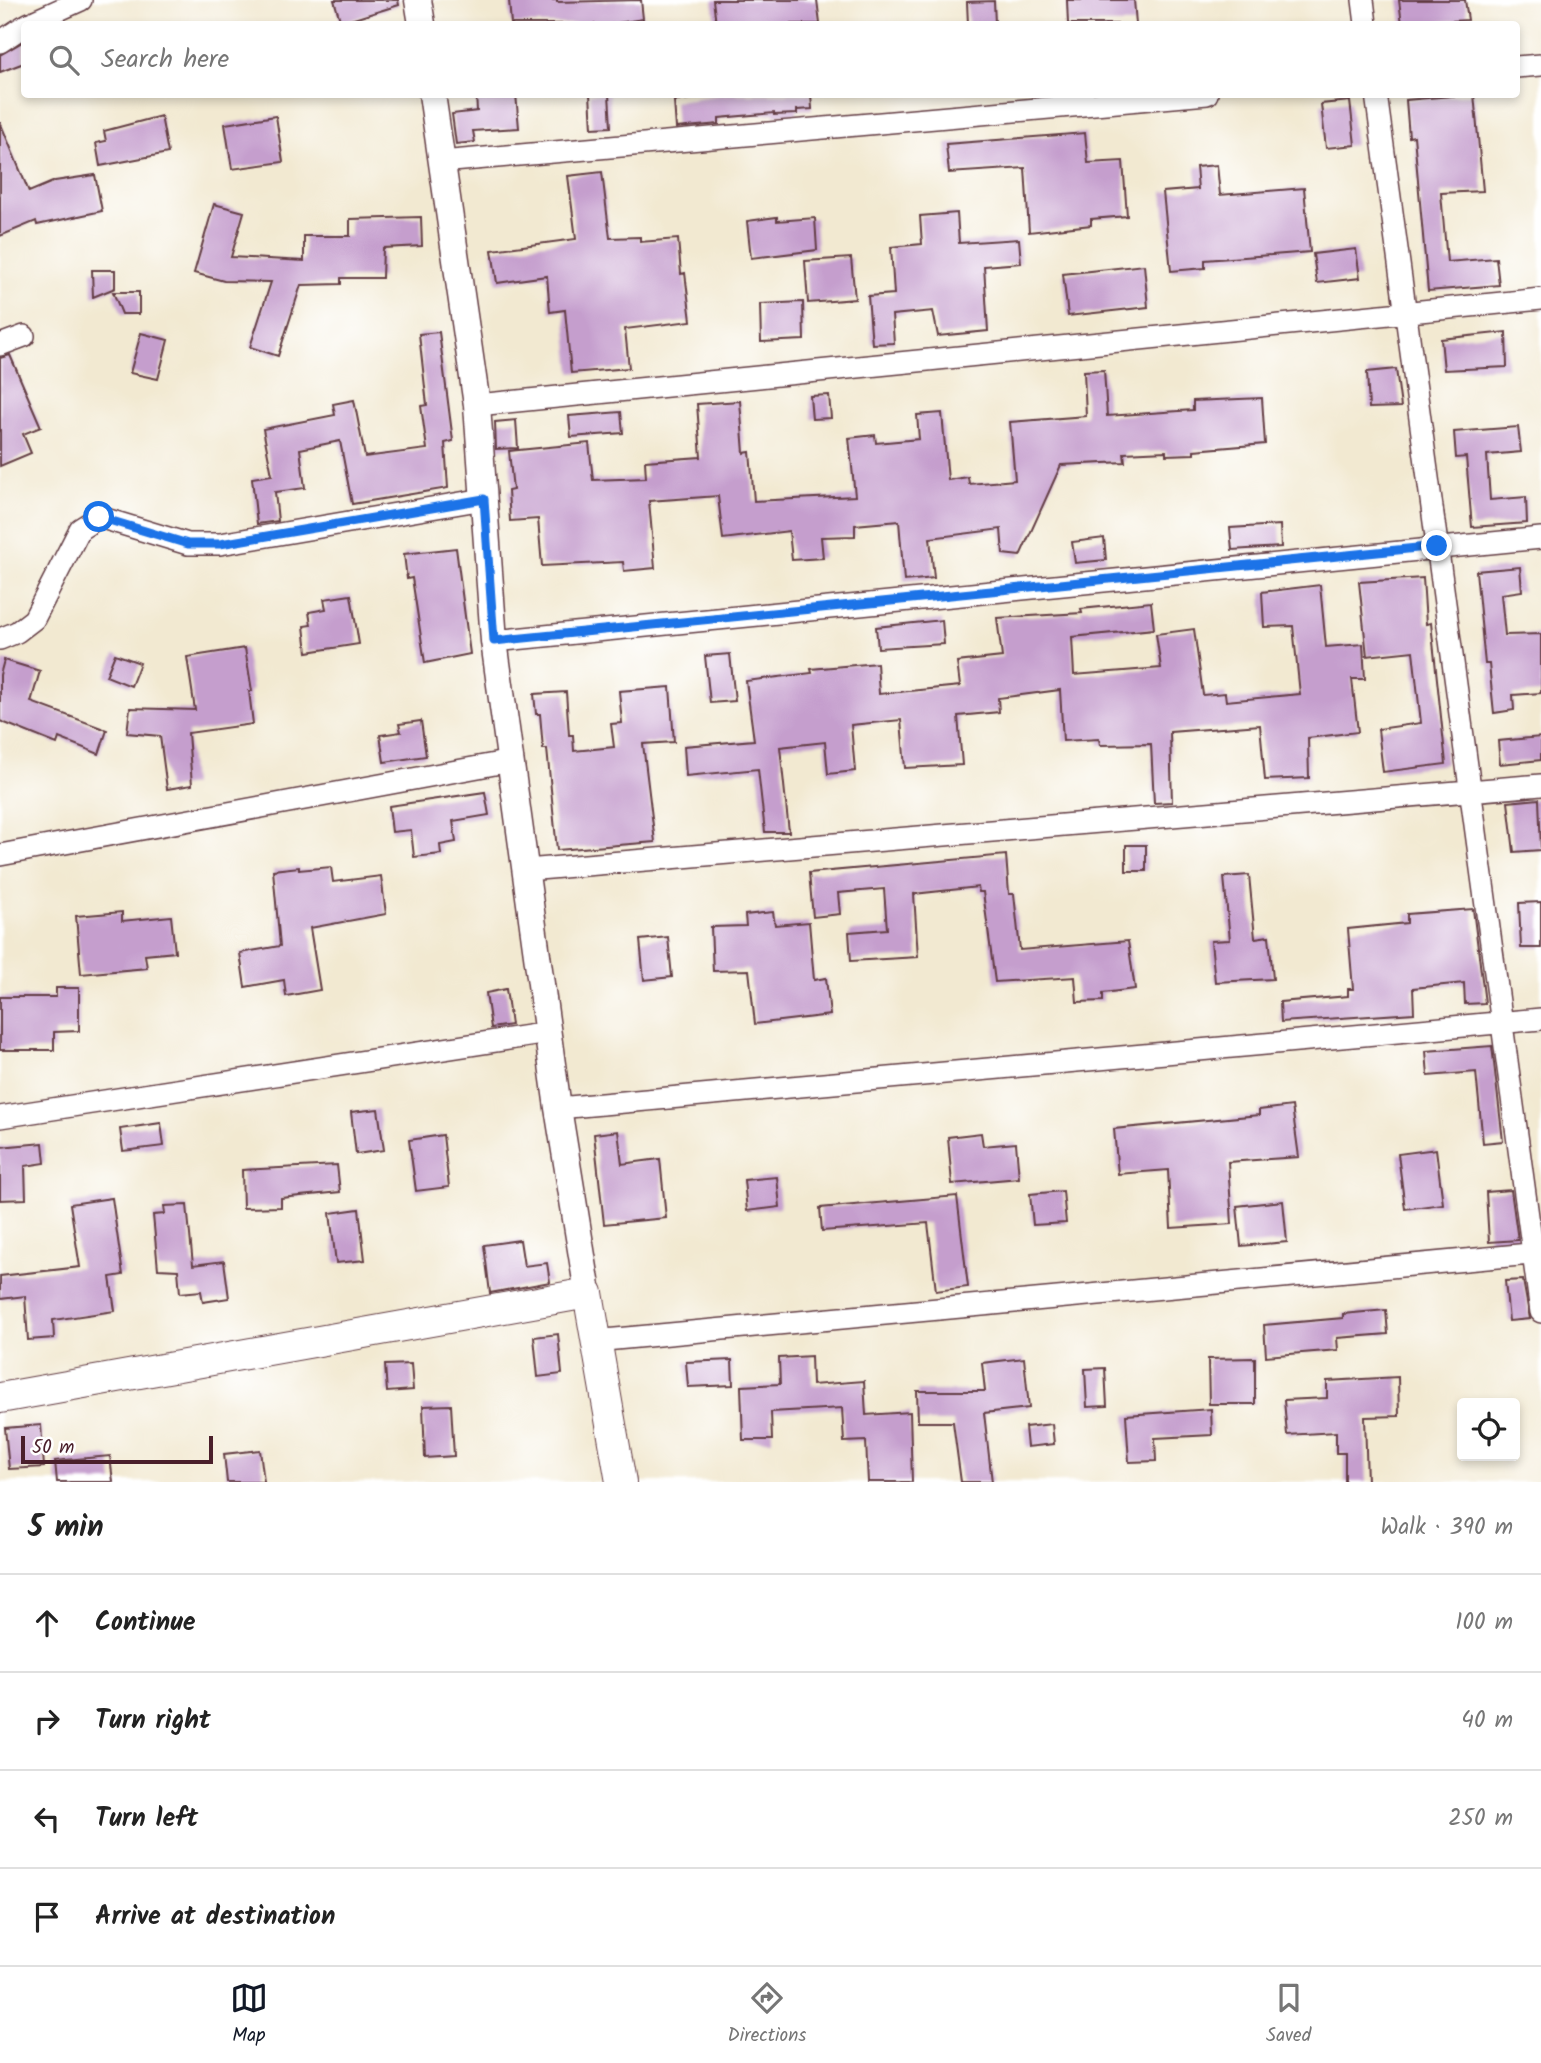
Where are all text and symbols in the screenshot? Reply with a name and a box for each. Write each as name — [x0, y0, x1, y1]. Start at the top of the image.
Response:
search box — [21, 21, 1520, 98]
text: Search here — [101, 39, 229, 81]
icon: search — [45, 41, 83, 79]
route start — [83, 501, 114, 532]
route end — [1421, 530, 1452, 561]
map controls — [1457, 1398, 1520, 1461]
button: locate — [1457, 1398, 1520, 1461]
scale bar — [21, 1433, 214, 1465]
text: 50 m — [32, 1433, 74, 1463]
text: 5 min — [28, 1504, 104, 1552]
text: Walk · 390 m — [1381, 1510, 1513, 1546]
text: Continue — [95, 1602, 196, 1644]
icon: ahead — [28, 1604, 66, 1642]
text: 100 m — [1455, 1605, 1513, 1641]
text: Turn right — [95, 1700, 211, 1742]
icon: right — [28, 1702, 66, 1740]
text: 40 m — [1461, 1703, 1513, 1739]
text: Turn left — [95, 1798, 198, 1840]
icon: left — [28, 1800, 66, 1838]
text: 250 m — [1448, 1801, 1513, 1837]
text: Arrive at destination — [95, 1896, 335, 1938]
icon: arrive — [28, 1898, 66, 1936]
tab: Map — [230, 1979, 268, 2051]
tab: Directions — [728, 1979, 806, 2051]
tab: Saved — [1266, 1979, 1311, 2051]

